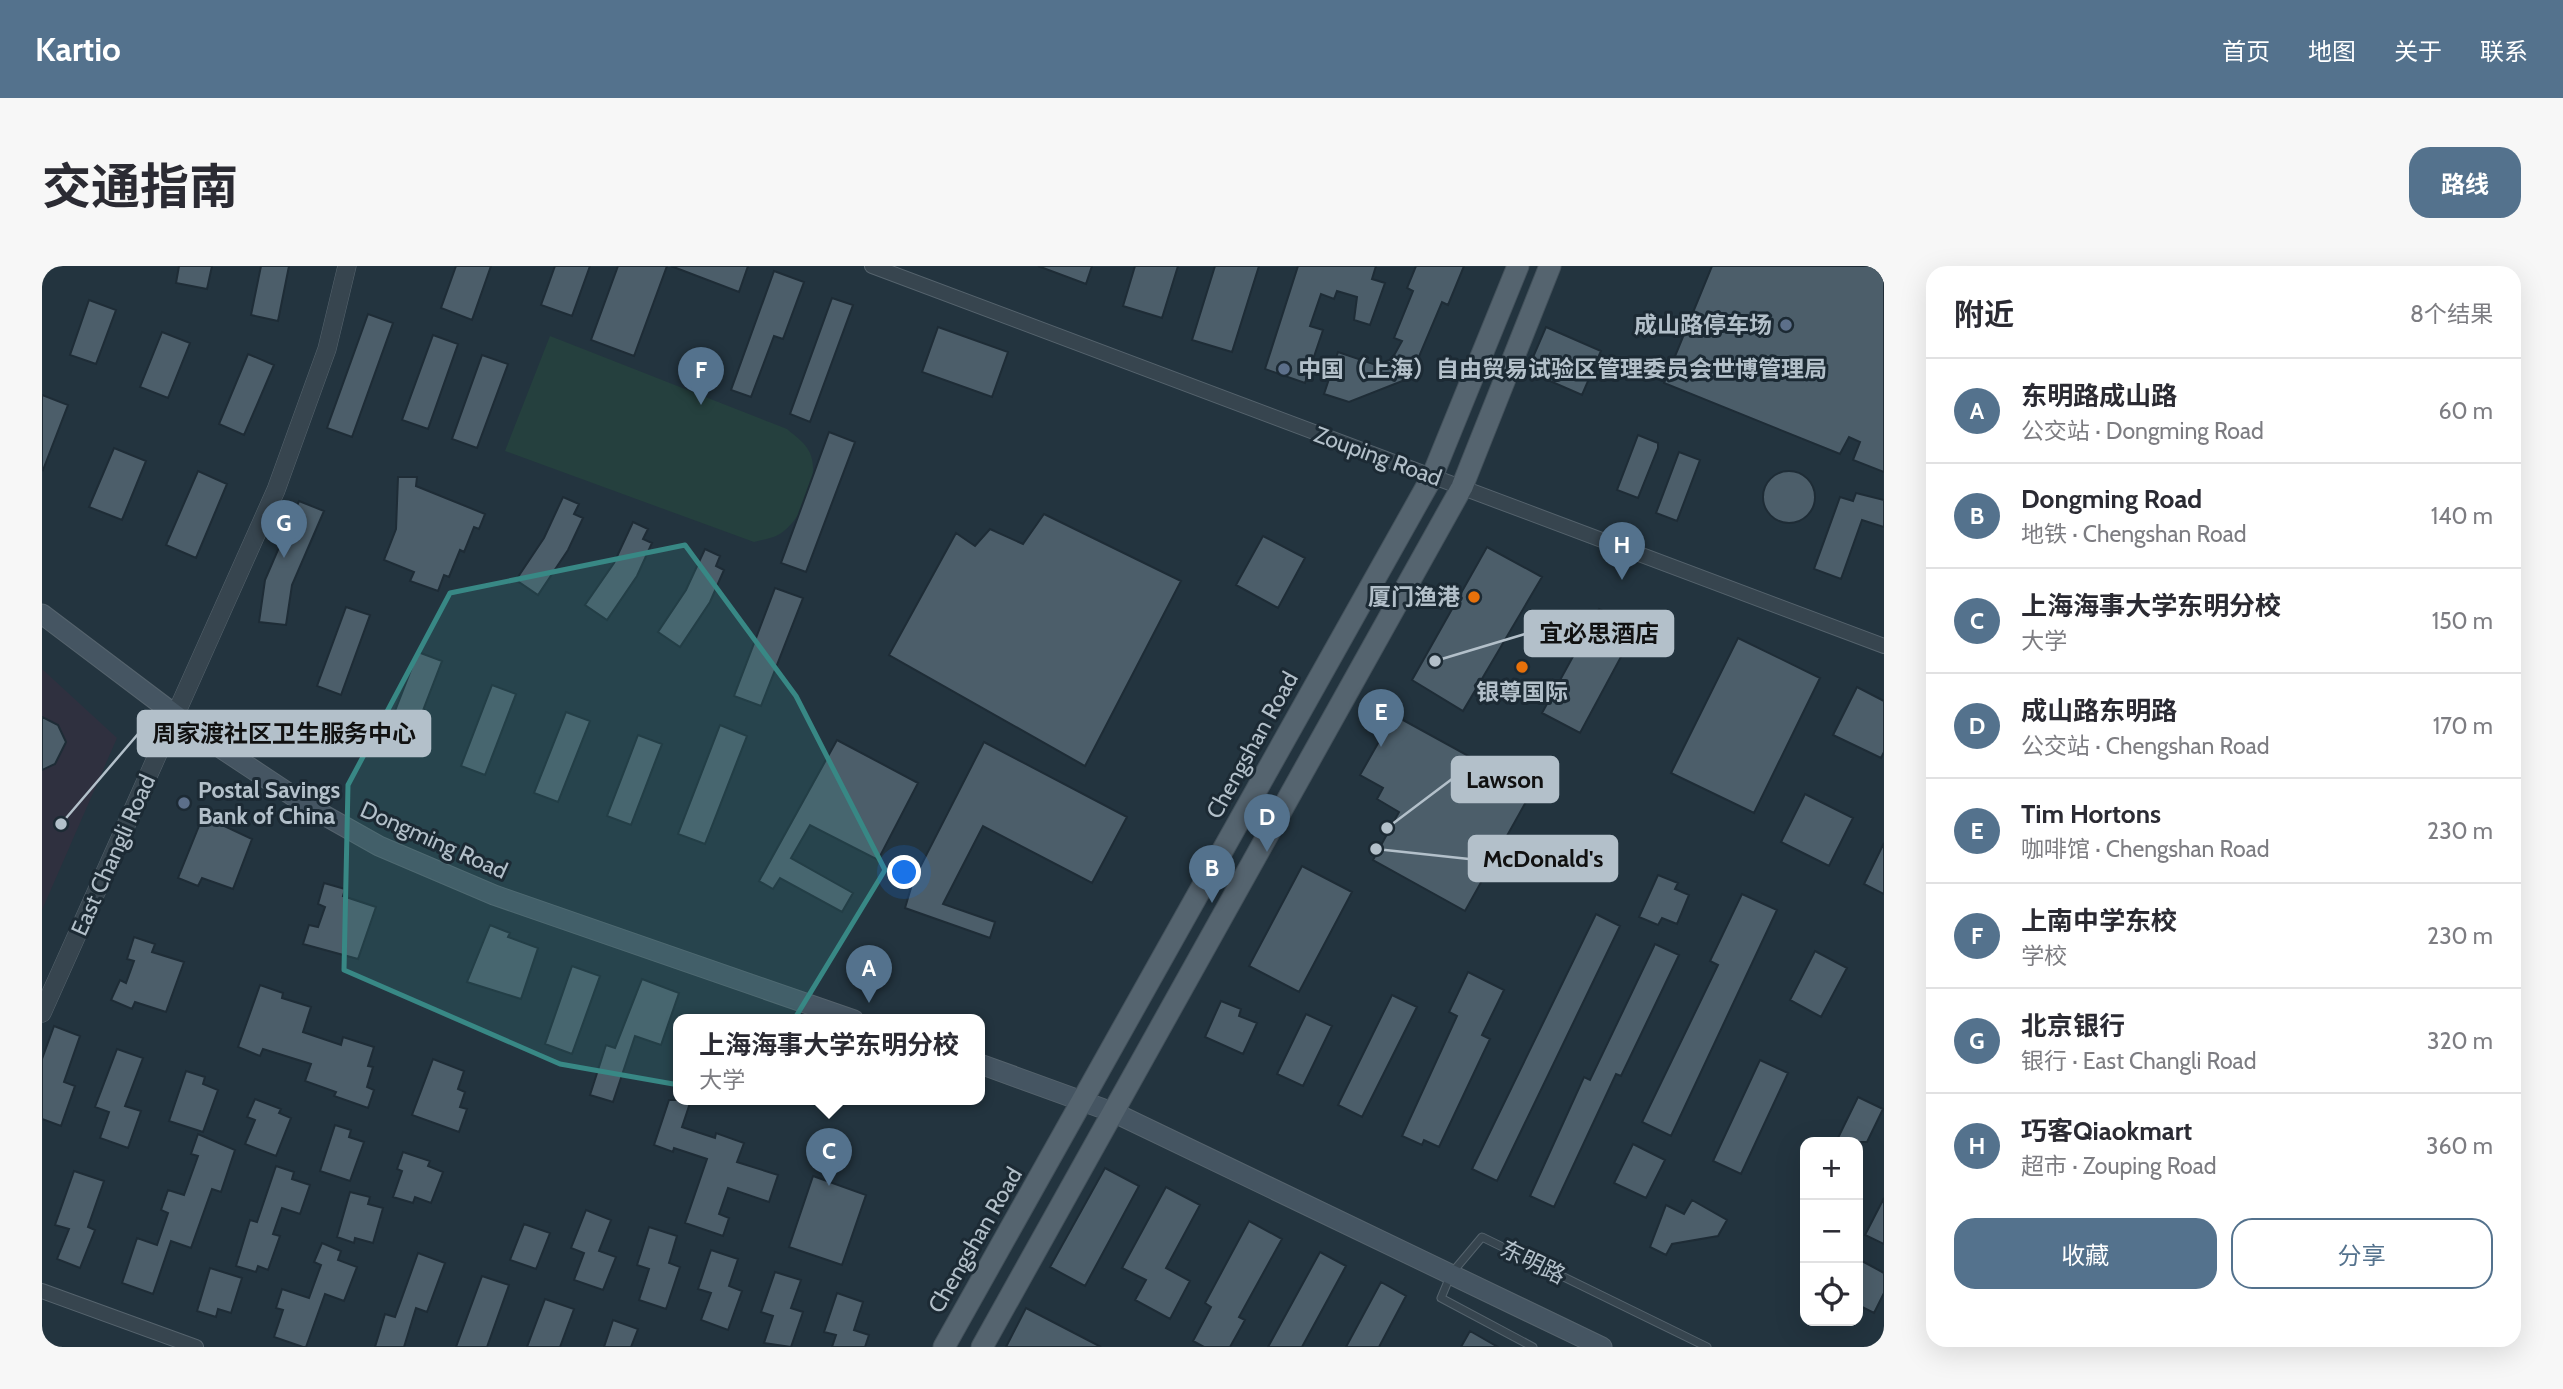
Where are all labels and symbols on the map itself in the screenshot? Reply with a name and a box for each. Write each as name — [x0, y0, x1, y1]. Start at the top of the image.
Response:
place label: 成山路停车场 — [1634, 311, 1772, 339]
marker: 成山路停车场 — [1778, 317, 1794, 333]
pin: F — [678, 347, 724, 405]
place label: 中国（上海）自由贸易试验区管理委员会世博管理局 — [1298, 355, 1827, 383]
marker: 中国（上海）自由贸易试验区管理委员会世博管理局 — [1276, 361, 1292, 377]
street label: Zouping Road — [1310, 420, 1446, 492]
pin: G — [261, 500, 307, 558]
pin: H — [1599, 522, 1645, 580]
place label: 厦门渔港 — [1368, 583, 1460, 611]
marker: 厦门渔港 — [1466, 589, 1482, 605]
callout: 宜必思酒店 — [1525, 611, 1673, 656]
text: 宜必思酒店 — [1539, 619, 1659, 648]
marker: 银尊国际 — [1514, 659, 1530, 675]
street label: Chengshan Road — [1200, 667, 1304, 823]
place label: 银尊国际 — [1476, 678, 1568, 706]
pin: E — [1358, 689, 1404, 747]
callout: 周家渡社区卫生服务中心 — [138, 711, 430, 756]
text: 周家渡社区卫生服务中心 — [152, 719, 416, 748]
callout: Lawson — [1452, 757, 1558, 802]
text: Lawson — [1466, 765, 1544, 794]
street label: East Changli Road — [65, 770, 161, 940]
place label: Postal Savings Bank of China — [198, 776, 340, 830]
pin: D — [1244, 794, 1290, 852]
marker: Postal Savings Bank of China — [176, 795, 192, 811]
street label: Dongming Road — [356, 795, 512, 885]
callout: McDonald's — [1469, 836, 1617, 881]
text: McDonald's — [1483, 844, 1603, 873]
pin: B — [1189, 845, 1235, 903]
your location — [887, 855, 921, 889]
pin: A — [846, 945, 892, 1003]
pin: C — [806, 1128, 852, 1186]
street label: Chengshan Road — [922, 1162, 1028, 1318]
street label: 东明路 — [1496, 1234, 1570, 1290]

